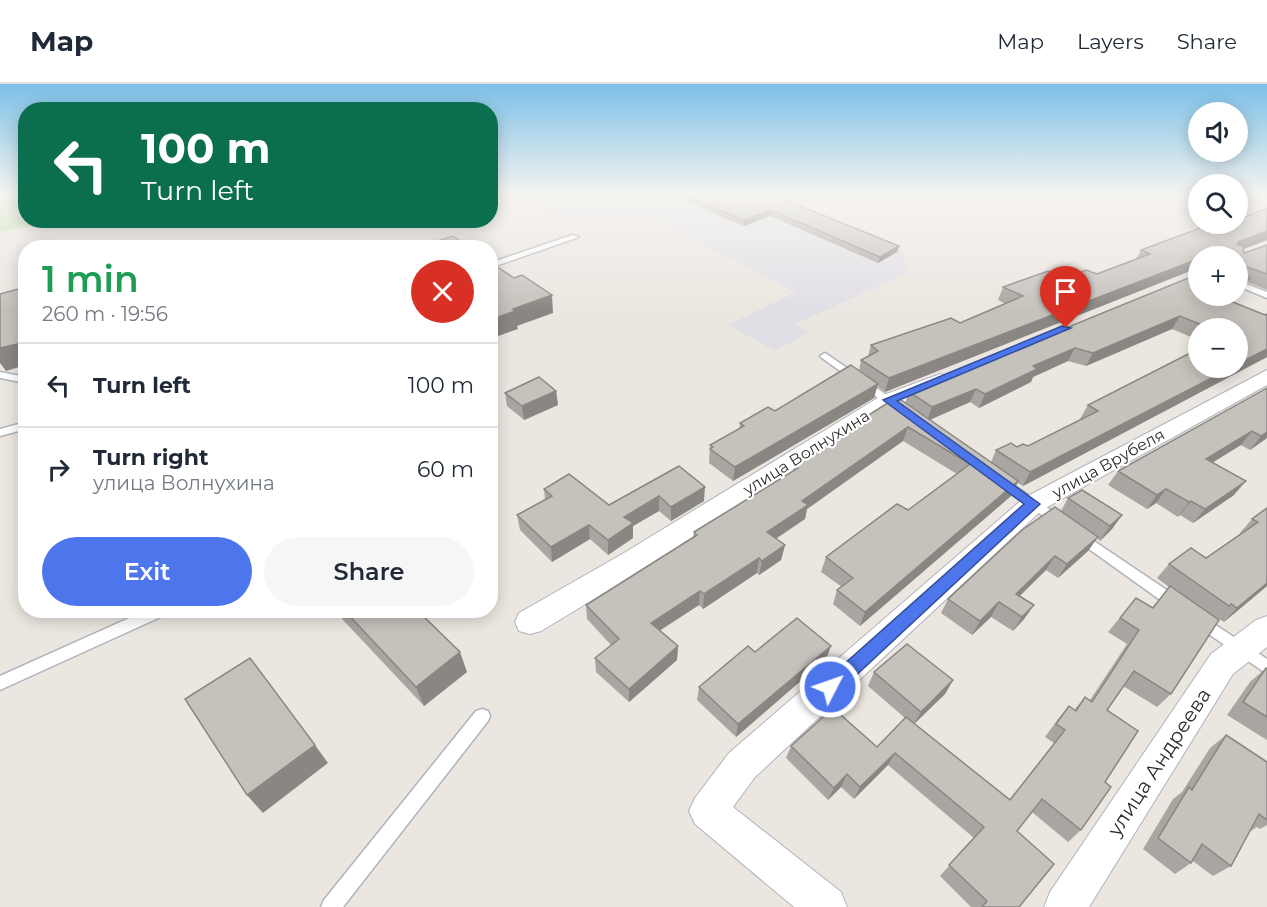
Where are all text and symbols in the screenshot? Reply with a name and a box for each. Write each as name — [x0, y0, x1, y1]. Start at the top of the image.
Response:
text: Map — [30, 24, 93, 58]
text: Map — [997, 29, 1044, 54]
text: Layers — [1077, 29, 1144, 54]
text: Share — [1177, 29, 1237, 54]
map controls — [1188, 102, 1248, 378]
button: sound — [1188, 102, 1248, 162]
text: 100 m — [141, 122, 270, 174]
icon: left — [42, 126, 120, 204]
text: Turn left — [141, 174, 254, 207]
button: search — [1188, 174, 1248, 234]
button: + — [1188, 246, 1248, 306]
text: 1 min — [42, 257, 139, 301]
button: close — [411, 260, 474, 323]
pin — [1040, 266, 1091, 328]
icon: arrive — [1049, 275, 1082, 308]
text: 260 m · 19:56 — [42, 302, 168, 326]
button: − — [1188, 318, 1248, 378]
icon: left — [42, 369, 75, 402]
text: Turn left — [93, 372, 191, 399]
text: 100 m — [408, 372, 474, 399]
street label: улица Волнухина — [739, 406, 873, 500]
street label: улица Врубеля — [1048, 425, 1168, 503]
text: Turn right — [93, 444, 208, 471]
icon: right — [42, 453, 75, 486]
text: 60 m — [417, 456, 474, 483]
text: улица Волнухина — [93, 471, 275, 495]
button: Exit — [42, 537, 252, 606]
button: Share — [264, 537, 474, 606]
position arrow — [798, 655, 862, 719]
street label: улица Андреева — [1102, 684, 1216, 841]

